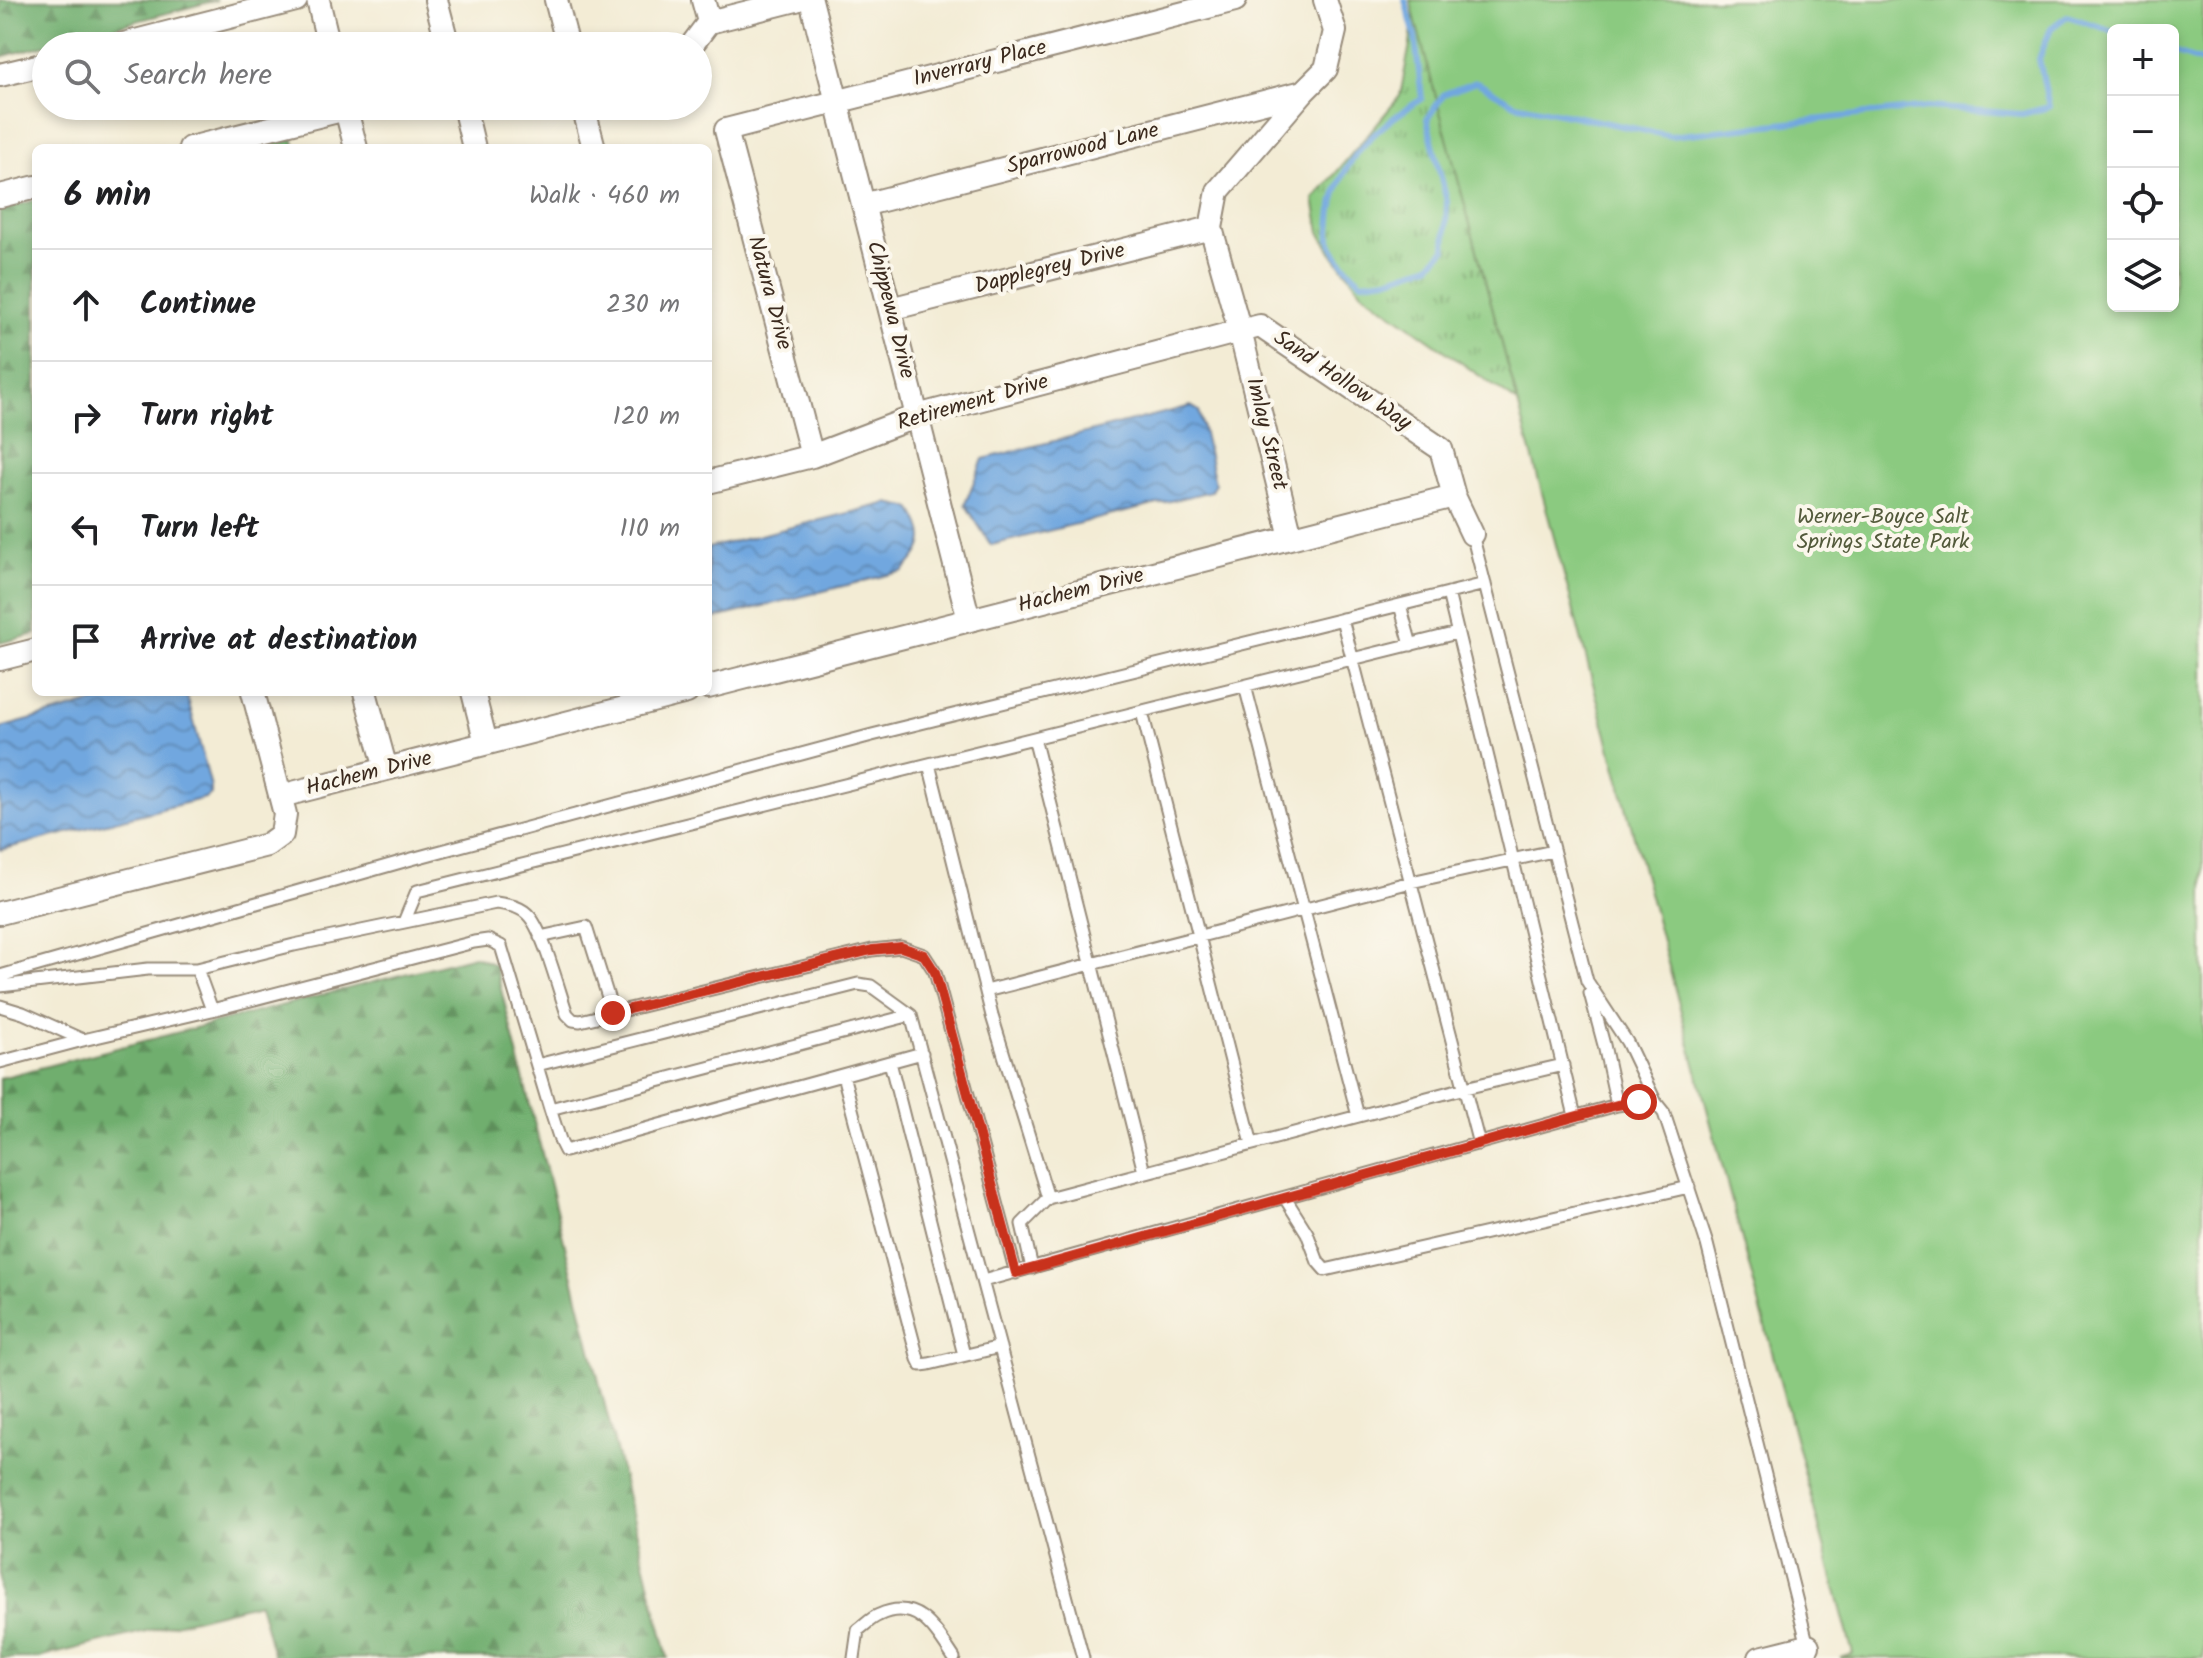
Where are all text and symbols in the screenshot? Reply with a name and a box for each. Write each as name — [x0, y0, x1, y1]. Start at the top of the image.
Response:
map controls — [2107, 24, 2179, 312]
button: + — [2107, 24, 2179, 96]
street label: Inverrary Place — [910, 31, 1050, 97]
search box — [32, 32, 712, 120]
text: Search here — [124, 52, 272, 100]
icon: search — [60, 54, 104, 98]
button: − — [2107, 96, 2179, 168]
street label: Sparrowood Lane — [1003, 113, 1163, 185]
button: locate — [2107, 168, 2179, 240]
text: 6 min — [64, 169, 151, 223]
text: Walk · 460 m — [529, 175, 680, 217]
street label: Natura Drive — [737, 232, 801, 354]
street label: Dapplegrey Drive — [971, 233, 1129, 305]
street label: Chippewa Drive — [856, 237, 924, 383]
button: layers — [2107, 240, 2179, 312]
text: Continue — [140, 281, 256, 329]
icon: ahead — [64, 283, 108, 327]
text: 230 m — [606, 284, 680, 326]
street label: Sand Hollow Way — [1266, 322, 1419, 441]
street label: Retirement Drive — [893, 365, 1053, 441]
street label: Imlay Street — [1235, 374, 1297, 494]
text: Turn right — [140, 393, 273, 441]
icon: right — [64, 395, 108, 439]
text: 120 m — [613, 396, 680, 438]
park label: Werner-Boyce Salt Springs State Park — [1797, 500, 1970, 560]
text: Turn left — [140, 505, 259, 553]
icon: left — [64, 507, 108, 551]
text: 110 m — [620, 508, 680, 550]
street label: Hachem Drive — [1014, 558, 1148, 624]
text: Arrive at destination — [140, 617, 417, 665]
icon: arrive — [64, 619, 108, 663]
street label: Hachem Drive — [302, 741, 436, 807]
route end — [595, 995, 631, 1031]
route start — [1621, 1084, 1657, 1120]

